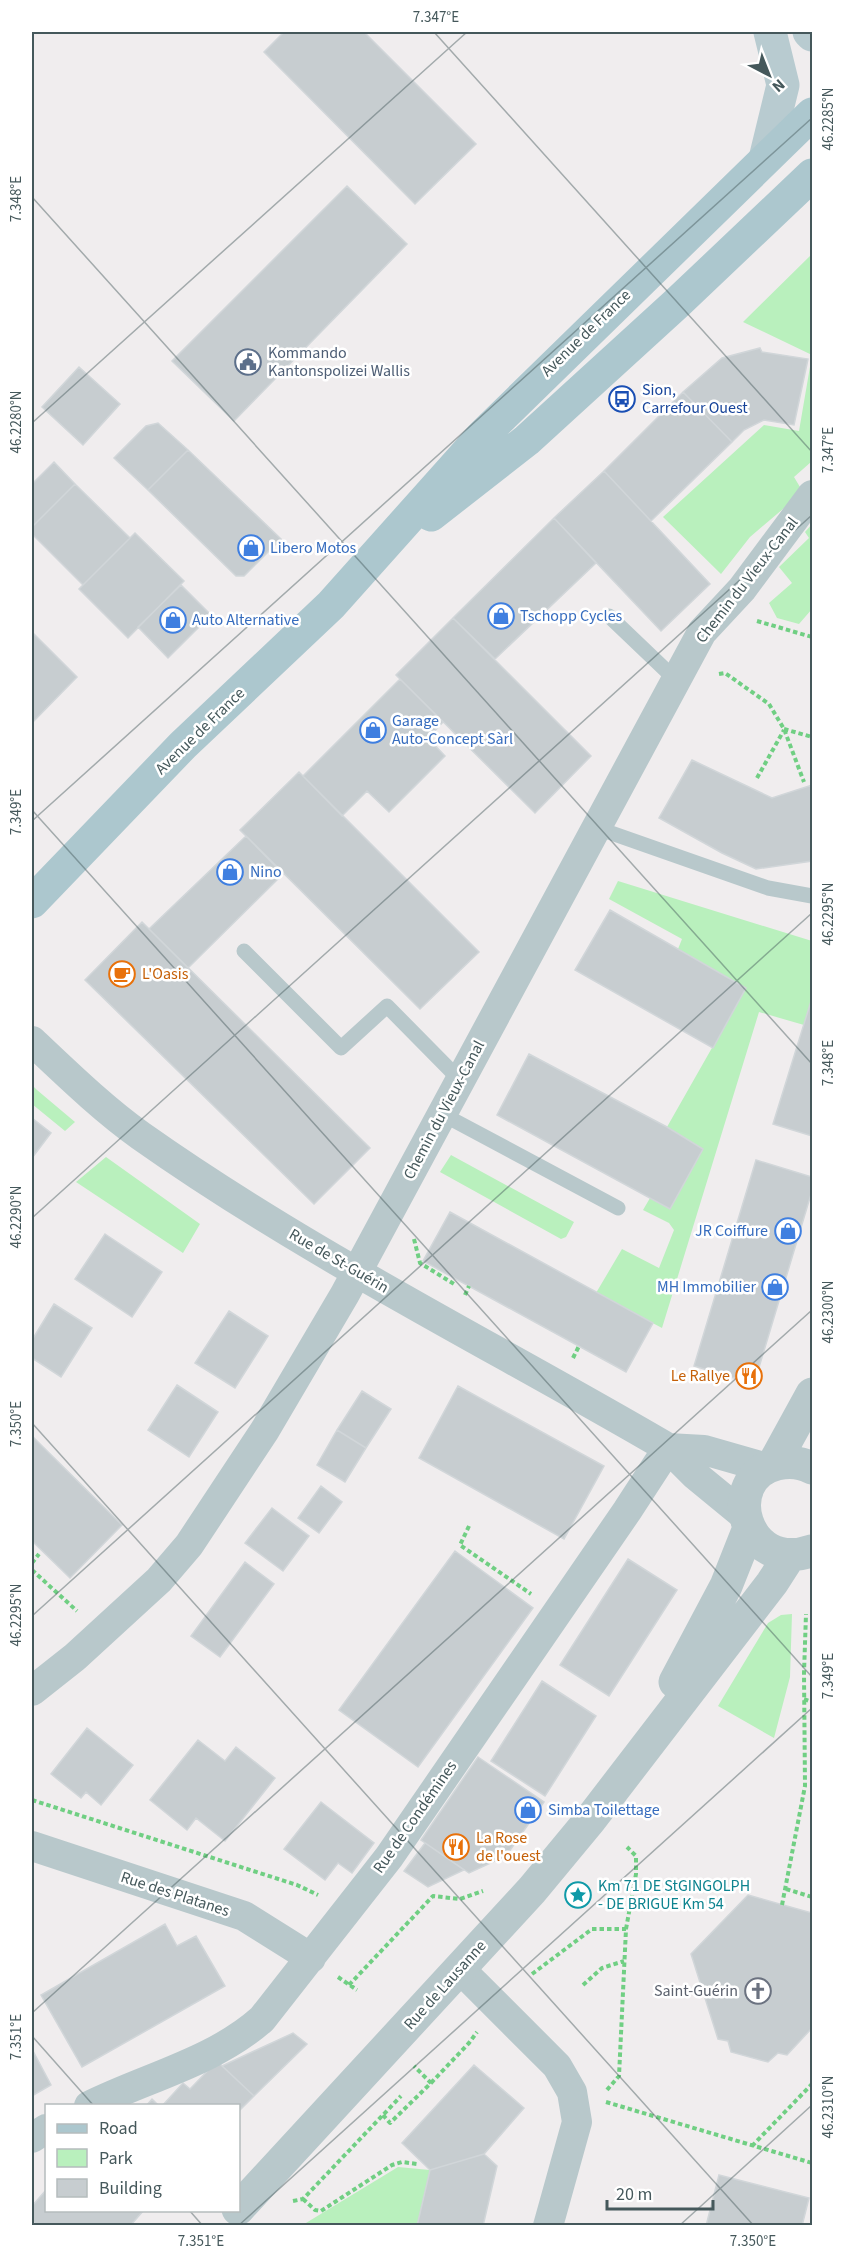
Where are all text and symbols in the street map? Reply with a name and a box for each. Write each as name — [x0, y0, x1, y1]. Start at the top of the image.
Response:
text: 7.347°E — [413, 7, 459, 28]
north arrow — [739, 45, 799, 105]
text: N — [767, 74, 790, 97]
text: 46.2285°N — [818, 87, 839, 151]
text: 7.348°E — [6, 176, 27, 222]
street label: Avenue de France — [536, 284, 636, 382]
place label: Kommando Kantonspolizei Wallis — [268, 342, 410, 382]
public building icon: Kommando Kantonspolizei Wallis — [233, 347, 263, 377]
place label: Sion, Carrefour Ouest — [642, 379, 748, 419]
bus stop icon: Sion, Carrefour Ouest — [607, 384, 637, 414]
text: 46.2280°N — [6, 390, 27, 454]
text: 7.347°E — [818, 427, 839, 473]
street label: Chemin du Vieux-Canal — [691, 512, 803, 648]
shop icon: Libero Motos — [236, 533, 266, 563]
place label: Libero Motos — [270, 537, 357, 559]
shop icon: Tschopp Cycles — [486, 601, 516, 631]
shop icon: Auto Alternative — [158, 605, 188, 635]
place label: Tschopp Cycles — [520, 605, 623, 627]
place label: Auto Alternative — [192, 609, 299, 631]
street label: Avenue de France — [150, 682, 250, 780]
place label: Garage Auto-Concept Sàrl — [392, 710, 513, 750]
shop icon: Garage Auto-Concept Sàrl — [358, 715, 388, 745]
text: 7.349°E — [6, 789, 27, 835]
shop icon: Nino — [215, 857, 245, 887]
place label: Nino — [250, 861, 282, 883]
text: 46.2295°N — [818, 882, 839, 946]
cafe icon: L'Oasis — [107, 959, 137, 989]
place label: L'Oasis — [142, 963, 189, 985]
street label: Chemin du Vieux-Canal — [398, 1037, 490, 1183]
text: 7.348°E — [818, 1040, 839, 1086]
text: 46.2290°N — [6, 1185, 27, 1249]
shop icon: JR Coiffure — [773, 1216, 803, 1246]
place label: JR Coiffure — [695, 1220, 768, 1242]
street label: Rue de St-Guérin — [285, 1224, 393, 1298]
shop icon: MH Immobilier — [760, 1272, 790, 1302]
place label: MH Immobilier — [657, 1276, 756, 1298]
text: 46.2300°N — [818, 1280, 839, 1344]
restaurant icon: Le Rallye — [734, 1361, 764, 1391]
place label: Le Rallye — [671, 1365, 730, 1387]
text: 7.350°E — [6, 1401, 27, 1447]
text: 46.2295°N — [6, 1583, 27, 1647]
text: 7.349°E — [818, 1653, 839, 1699]
street label: Rue de Condémines — [368, 1756, 462, 1878]
shop icon: Simba Toilettage — [513, 1795, 543, 1825]
place label: Simba Toilettage — [548, 1799, 660, 1821]
place label: La Rose de l'ouest — [476, 1827, 541, 1867]
restaurant icon: La Rose de l'ouest — [441, 1832, 471, 1862]
street label: Rue des Platanes — [118, 1866, 232, 1922]
place label: Km 71 DE StGINGOLPH - DE BRIGUE Km 54 — [598, 1875, 750, 1915]
place icon: Km 71 DE StGINGOLPH - DE BRIGUE Km 54 — [563, 1880, 593, 1910]
street label: Rue de Lausanne — [399, 1935, 491, 2035]
church icon: Saint-Guérin — [743, 1976, 773, 2006]
place label: Saint-Guérin — [654, 1980, 738, 2002]
text: 7.351°E — [6, 2014, 27, 2060]
text: 46.2310°N — [818, 2075, 839, 2139]
legend — [45, 2104, 240, 2212]
text: Road — [99, 2116, 138, 2141]
text: Park — [99, 2146, 133, 2171]
scale bar — [607, 2173, 714, 2211]
text: Building — [99, 2176, 162, 2201]
text: 20 m — [616, 2182, 652, 2207]
text: 7.351°E — [178, 2231, 224, 2252]
text: 7.350°E — [730, 2231, 776, 2252]

